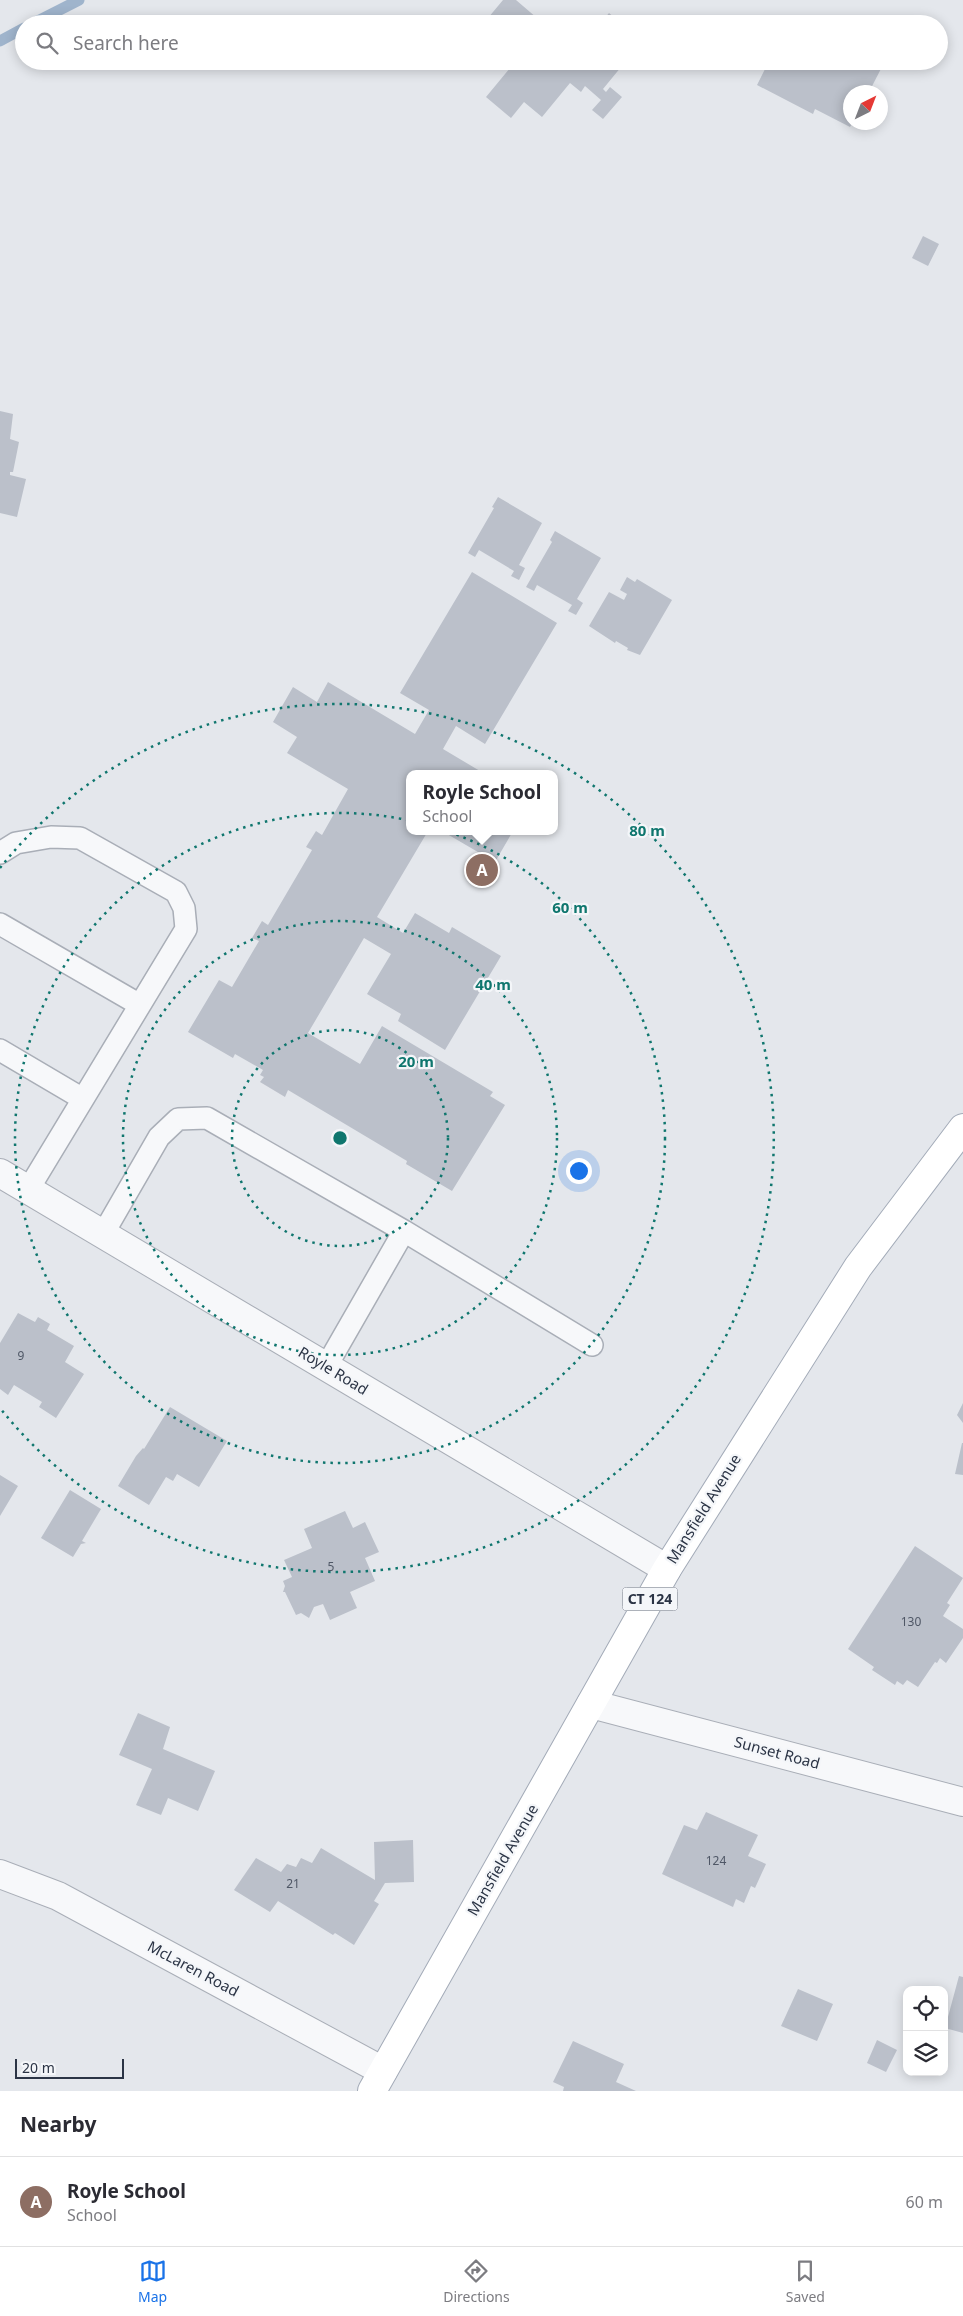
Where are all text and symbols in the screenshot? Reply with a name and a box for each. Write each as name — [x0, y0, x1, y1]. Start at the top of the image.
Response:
search box — [15, 15, 948, 70]
icon: search — [33, 29, 61, 57]
text: Search here — [73, 30, 179, 56]
north arrow — [843, 85, 888, 130]
popup — [406, 770, 558, 835]
text: Royle School — [423, 779, 541, 805]
text: School — [423, 805, 472, 827]
text: 80 m — [629, 820, 665, 840]
pin: A — [466, 851, 498, 889]
text: 60 m — [552, 897, 588, 917]
text: 40 m — [475, 974, 511, 994]
text: 20 m — [398, 1051, 434, 1071]
centre of rings — [331, 1129, 349, 1147]
your location — [566, 1158, 592, 1184]
street label: Royle Road — [295, 1341, 372, 1399]
house number: 9 — [18, 1347, 25, 1364]
street label: Mansfield Avenue — [661, 1450, 745, 1567]
house number: 5 — [328, 1558, 335, 1575]
road number: CT 124 — [622, 1588, 678, 1610]
house number: 130 — [901, 1613, 921, 1630]
street label: Sunset Road — [732, 1731, 822, 1773]
street label: Mansfield Avenue — [462, 1800, 542, 1919]
house number: 124 — [706, 1852, 726, 1869]
house number: 21 — [286, 1875, 300, 1892]
street label: McLaren Road — [144, 1936, 243, 2001]
map controls — [903, 1986, 948, 2076]
button: locate — [903, 1986, 948, 2031]
button: layers — [903, 2031, 948, 2076]
scale bar — [15, 2056, 124, 2079]
text: 20 m — [22, 2058, 55, 2077]
text: Nearby — [20, 2110, 96, 2138]
text: Royle School — [67, 2178, 186, 2204]
text: A — [30, 2191, 42, 2213]
text: 60 m — [906, 2191, 943, 2213]
text: School — [67, 2204, 117, 2226]
tab: Map — [138, 2257, 167, 2306]
tab: Directions — [443, 2257, 510, 2306]
tab: Saved — [786, 2257, 825, 2306]

